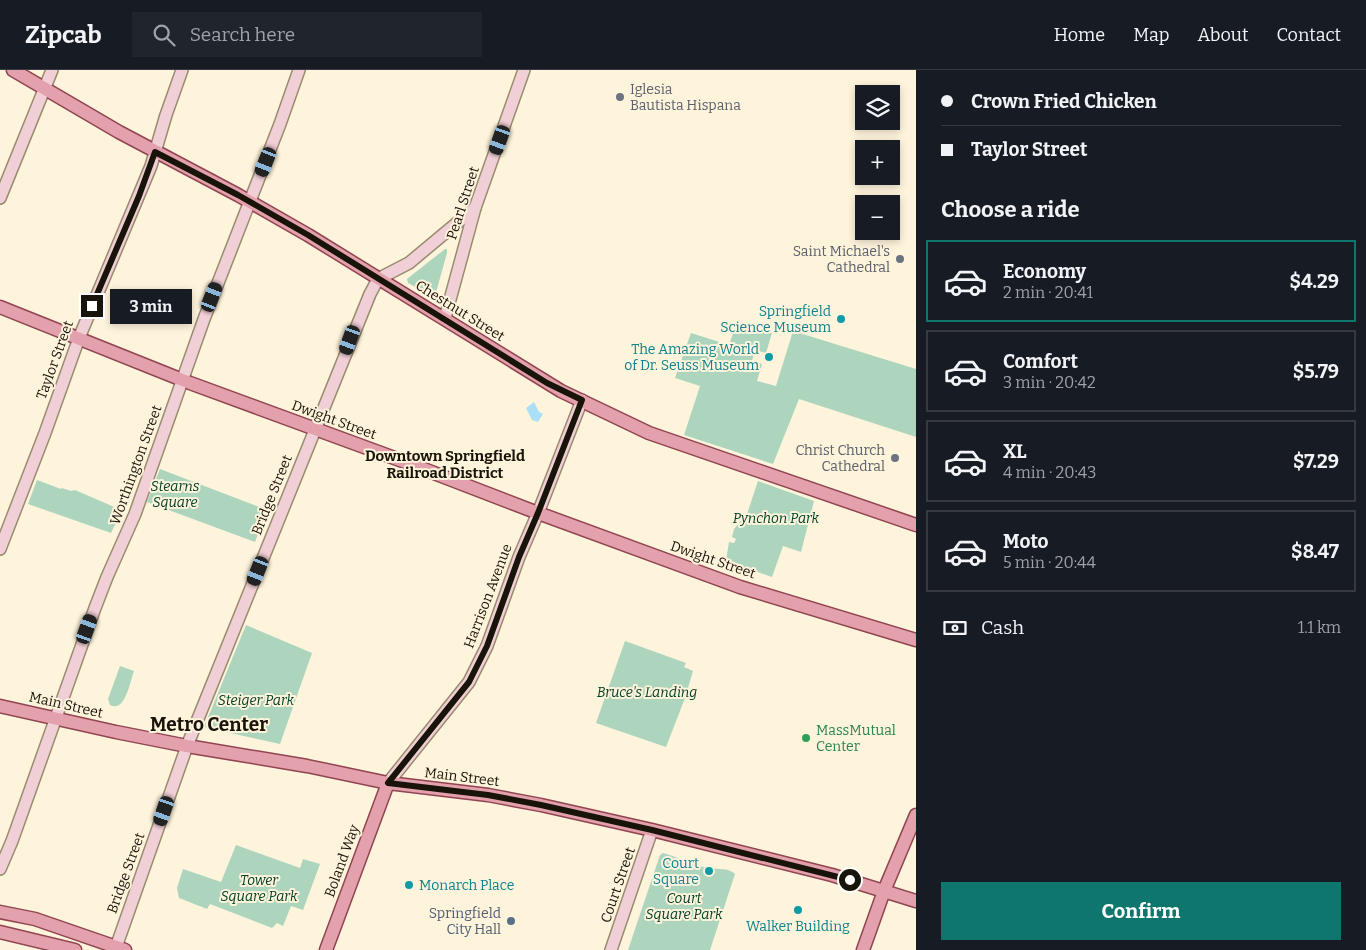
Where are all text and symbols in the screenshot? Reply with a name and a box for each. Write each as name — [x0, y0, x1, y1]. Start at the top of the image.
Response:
search box — [132, 12, 482, 57]
text: Zipcab — [25, 21, 102, 49]
icon: search — [150, 21, 178, 49]
text: Search here — [190, 23, 295, 46]
text: Home — [1054, 24, 1105, 46]
text: Map — [1133, 24, 1169, 46]
text: About — [1197, 24, 1248, 46]
text: Contact — [1276, 24, 1341, 46]
place label: Iglesia Bautista Hispana — [630, 81, 741, 114]
map controls — [855, 85, 900, 240]
button: layers — [855, 85, 900, 130]
text: Crown Fried Chicken — [971, 90, 1157, 113]
marker: Iglesia Bautista Hispana — [614, 91, 626, 103]
car — [487, 123, 512, 157]
text: Taylor Street — [971, 138, 1088, 161]
button: + — [855, 140, 900, 185]
car — [253, 145, 278, 179]
street label: Pearl Street — [443, 164, 483, 242]
button: − — [855, 195, 900, 240]
text: Choose a ride — [941, 196, 1080, 223]
place label: Saint Michael's Cathedral — [793, 243, 890, 276]
marker: Saint Michael's Cathedral — [894, 253, 906, 265]
icon: car — [943, 259, 988, 304]
text: Economy — [1003, 260, 1086, 283]
text: $4.29 — [1289, 270, 1339, 293]
street label: Chestnut Street — [412, 277, 508, 345]
car — [199, 280, 224, 314]
text: 2 min · 20:41 — [1003, 283, 1093, 302]
callout: 3 min — [110, 288, 192, 324]
route end — [81, 295, 103, 317]
text: 3 min — [130, 297, 172, 316]
place label: Springfield Science Museum — [720, 303, 832, 336]
marker: Springfield Science Museum — [835, 313, 847, 325]
street label: Taylor Street — [33, 318, 77, 402]
car — [337, 323, 362, 357]
place label: The Amazing World of Dr. Seuss Museum — [624, 341, 760, 374]
icon: car — [943, 349, 988, 394]
text: Comfort — [1003, 350, 1078, 373]
marker: The Amazing World of Dr. Seuss Museum — [763, 351, 775, 363]
text: $5.79 — [1293, 360, 1339, 383]
text: 3 min · 20:42 — [1003, 373, 1096, 392]
street label: Dwight Street — [289, 397, 379, 443]
street label: Worthington Street — [106, 403, 166, 527]
icon: car — [943, 439, 988, 484]
text: XL — [1003, 440, 1027, 463]
place label: Christ Church Cathedral — [795, 442, 885, 475]
district label: Downtown Springfield Railroad District — [365, 447, 525, 482]
text: $7.29 — [1293, 450, 1339, 473]
street label: Bridge Street — [248, 452, 296, 538]
marker: Christ Church Cathedral — [889, 452, 901, 464]
text: 4 min · 20:43 — [1003, 463, 1096, 482]
park label: Stearns Square — [151, 478, 200, 511]
park label: Pynchon Park — [733, 510, 820, 527]
icon: car — [943, 529, 988, 574]
text: Moto — [1003, 530, 1049, 553]
street label: Dwight Street — [668, 538, 758, 582]
text: $8.47 — [1291, 540, 1339, 563]
street label: Harrison Avenue — [460, 541, 516, 651]
text: 5 min · 20:44 — [1003, 553, 1096, 572]
car — [245, 554, 270, 588]
car — [74, 612, 99, 646]
icon: cash — [941, 614, 969, 642]
text: Cash — [981, 616, 1024, 639]
text: 1.1 km — [1298, 618, 1341, 637]
park label: Bruce's Landing — [597, 684, 697, 701]
street label: Main Street — [27, 688, 105, 722]
park label: Steiger Park — [218, 692, 295, 709]
district label: Metro Center — [150, 713, 268, 736]
place label: MassMutual Center — [816, 722, 896, 755]
marker: MassMutual Center — [800, 732, 812, 744]
street label: Main Street — [424, 764, 500, 790]
car — [152, 794, 175, 828]
street label: Boland Way — [321, 822, 363, 900]
street label: Bridge Street — [104, 830, 148, 916]
street label: Court Street — [597, 845, 639, 925]
place label: Court Square — [653, 855, 699, 888]
marker: Court Square — [703, 865, 715, 877]
route start — [839, 869, 861, 891]
park label: Tower Square Park — [221, 872, 298, 905]
place label: Monarch Place — [419, 877, 514, 894]
marker: Monarch Place — [403, 879, 415, 891]
button: Confirm — [941, 882, 1341, 940]
park label: Court Square Park — [646, 890, 723, 923]
marker: Walker Building — [792, 904, 804, 916]
place label: Springfield City Hall — [429, 905, 501, 938]
marker: Springfield City Hall — [505, 915, 517, 927]
place label: Walker Building — [746, 918, 850, 935]

